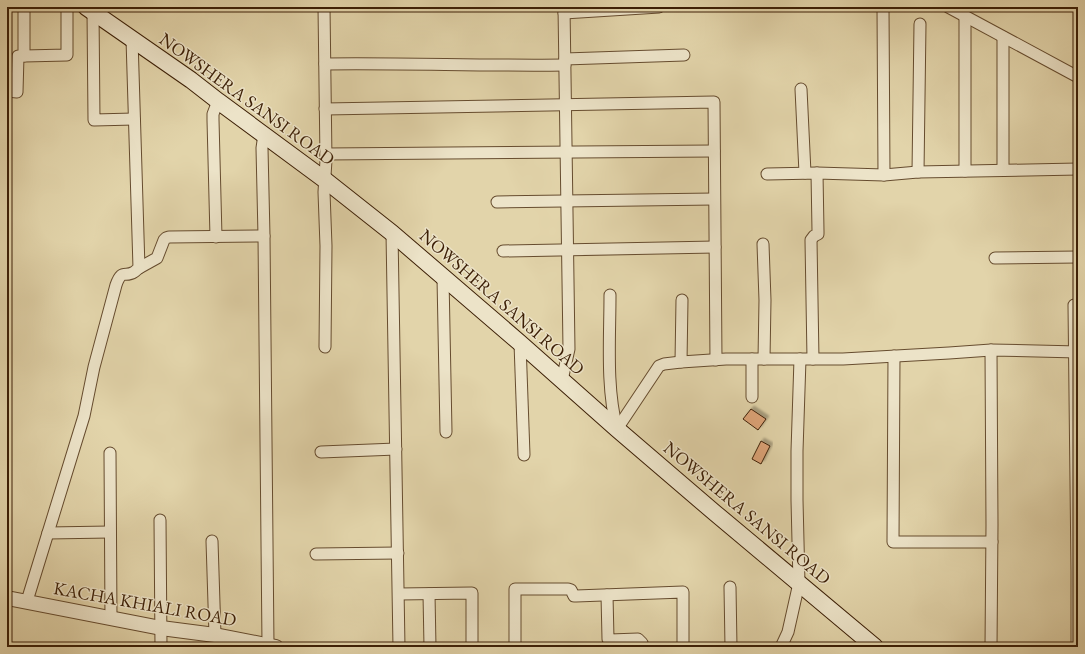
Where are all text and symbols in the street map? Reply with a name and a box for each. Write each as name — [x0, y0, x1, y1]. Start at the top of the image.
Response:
street label: NOWSHERA SANSI ROAD — [155, 27, 340, 170]
street label: NOWSHERA SANSI ROAD — [415, 224, 590, 380]
street label: NOWSHERA SANSI ROAD — [659, 436, 836, 589]
street label: KACHA KHIALI ROAD — [52, 576, 238, 631]

